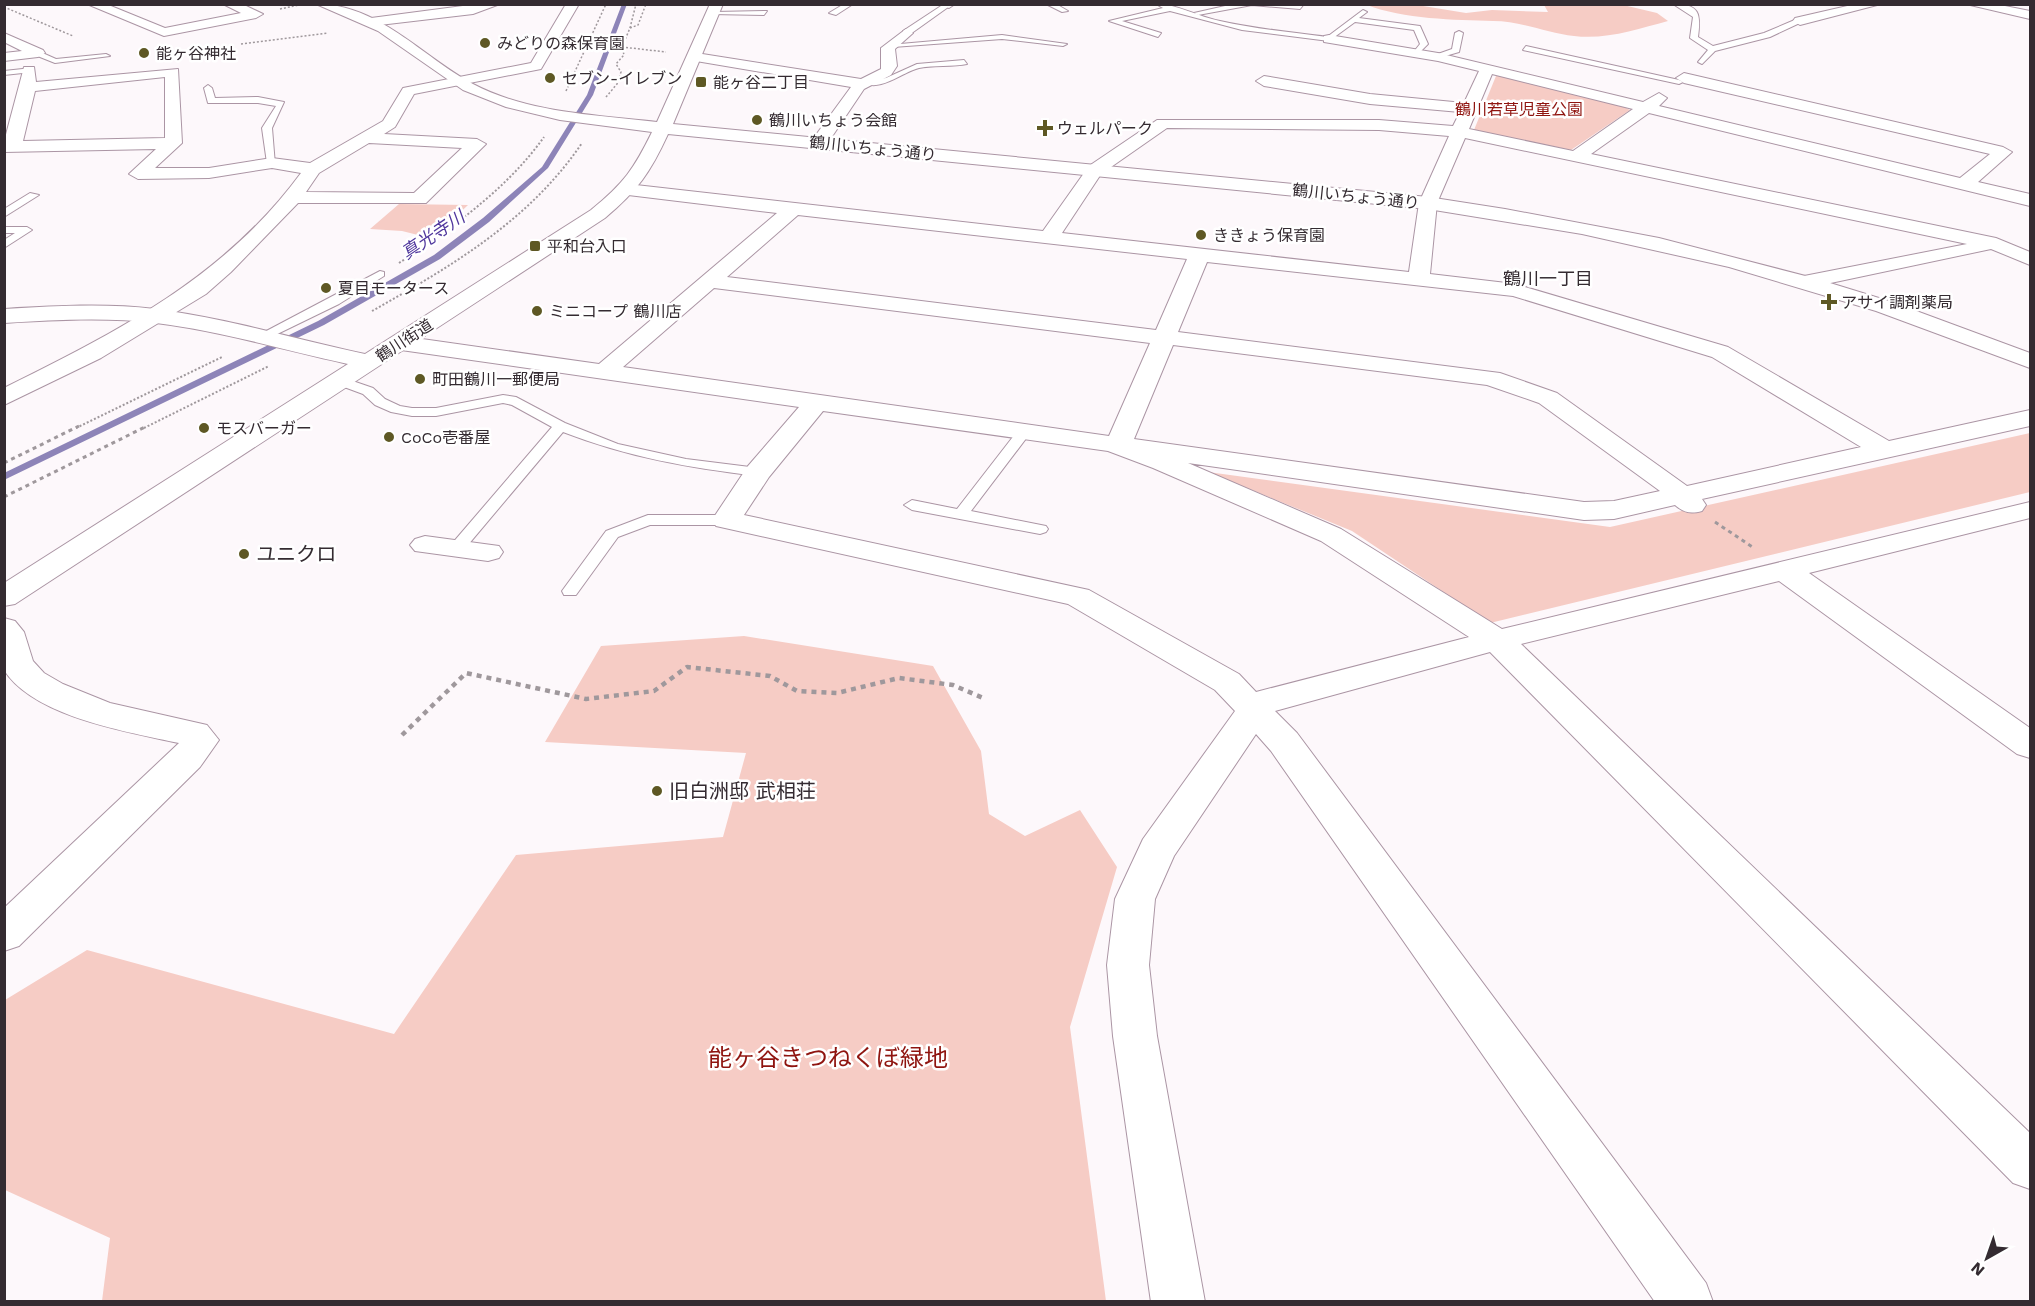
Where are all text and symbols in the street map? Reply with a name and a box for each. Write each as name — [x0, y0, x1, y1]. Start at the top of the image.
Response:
place label: みどりの森保育園 — [497, 34, 625, 53]
marker: みどりの森保育園 — [478, 36, 492, 50]
place label: 能ヶ谷神社 — [156, 44, 236, 63]
marker: 能ヶ谷神社 — [137, 46, 151, 60]
place label: セブン-イレブン — [562, 69, 682, 88]
marker: セブン-イレブン — [543, 71, 557, 85]
place label: 能ヶ谷二丁目 — [713, 73, 809, 92]
marker: 能ヶ谷二丁目 — [694, 75, 708, 89]
park label: 鶴川若草児童公園 — [1455, 100, 1583, 119]
place label: 鶴川いちょう会館 — [769, 111, 897, 130]
marker: 鶴川いちょう会館 — [750, 113, 764, 127]
place label: ウェルパーク — [1057, 119, 1153, 138]
marker: ウェルパーク — [1038, 121, 1052, 135]
street label: 鶴川いちょう通り — [808, 132, 938, 165]
street label: 鶴川いちょう通り — [1291, 180, 1421, 213]
water label: 真光寺川 — [397, 205, 470, 263]
place label: ききょう保育園 — [1213, 226, 1325, 245]
marker: ききょう保育園 — [1194, 228, 1208, 242]
place label: 平和台入口 — [547, 237, 627, 256]
marker: 平和台入口 — [528, 239, 542, 253]
district label: 鶴川一丁目 — [1503, 268, 1593, 289]
place label: 夏目モータース — [338, 279, 449, 298]
marker: 夏目モータース — [319, 281, 333, 295]
place label: アサイ調剤薬局 — [1841, 293, 1953, 312]
marker: アサイ調剤薬局 — [1822, 295, 1836, 309]
place label: ミニコープ 鶴川店 — [549, 302, 682, 321]
marker: ミニコープ 鶴川店 — [530, 304, 544, 318]
street label: 鶴川街道 — [372, 315, 436, 366]
place label: 町田鶴川一郵便局 — [432, 370, 560, 389]
marker: 町田鶴川一郵便局 — [413, 372, 427, 386]
place label: モスバーガー — [216, 419, 312, 438]
marker: モスバーガー — [197, 421, 211, 435]
place label: CoCo壱番屋 — [401, 428, 490, 447]
marker: CoCo壱番屋 — [382, 430, 396, 444]
place label: ユニクロ — [256, 542, 336, 566]
marker: ユニクロ — [237, 547, 251, 561]
place label: 旧白洲邸 武相荘 — [669, 779, 816, 803]
marker: 旧白洲邸 武相荘 — [650, 784, 664, 798]
park label: 能ヶ谷きつねくぼ緑地 — [708, 1044, 948, 1072]
north arrow — [1957, 1228, 2017, 1288]
text: N — [1967, 1258, 1988, 1280]

